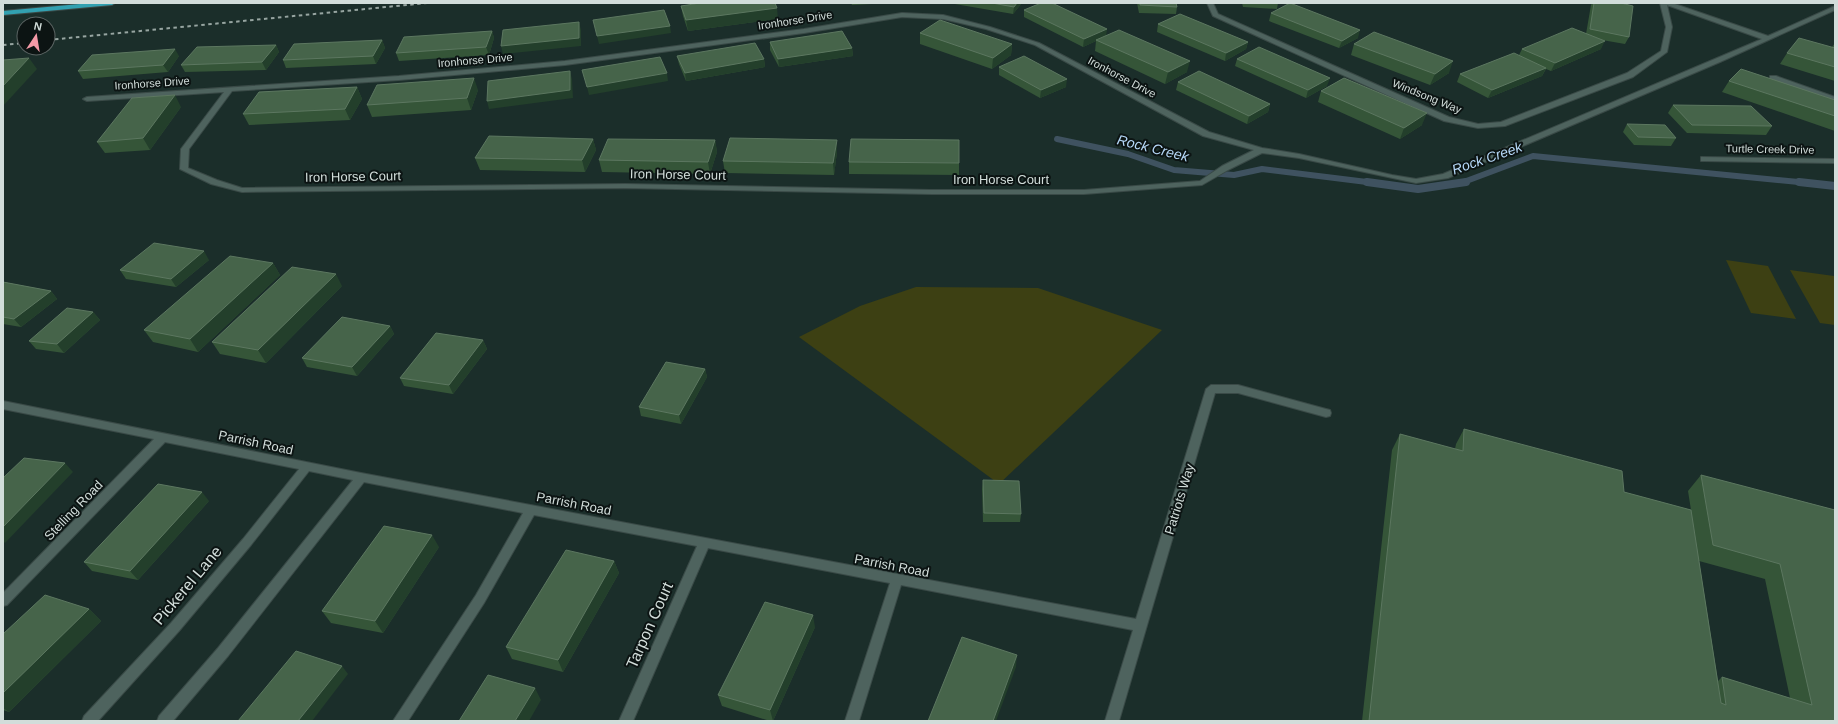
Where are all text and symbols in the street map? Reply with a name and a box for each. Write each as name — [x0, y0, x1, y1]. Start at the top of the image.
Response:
street label: Ironhorse Drive — [757, 8, 833, 32]
north arrow — [16, 16, 56, 56]
text: N — [33, 20, 43, 33]
street label: Ironhorse Drive — [437, 51, 513, 69]
street label: Ironhorse Drive — [1086, 54, 1158, 100]
street label: Ironhorse Drive — [114, 74, 190, 92]
street label: Windsong Way — [1391, 77, 1464, 116]
water label: Rock Creek — [1116, 131, 1191, 165]
water label: Rock Creek — [1450, 138, 1525, 177]
street label: Turtle Creek Drive — [1725, 142, 1815, 156]
street label: Iron Horse Court — [630, 166, 727, 183]
street label: Iron Horse Court — [305, 168, 402, 185]
street label: Iron Horse Court — [953, 172, 1049, 187]
street label: Parrish Road — [217, 427, 295, 458]
street label: Patriots Way — [1162, 461, 1197, 536]
street label: Stelling Road — [41, 477, 106, 543]
street label: Parrish Road — [535, 489, 613, 518]
street label: Pickerel Lane — [150, 543, 225, 628]
street label: Parrish Road — [853, 551, 931, 580]
street label: Tarpon Court — [623, 579, 676, 671]

